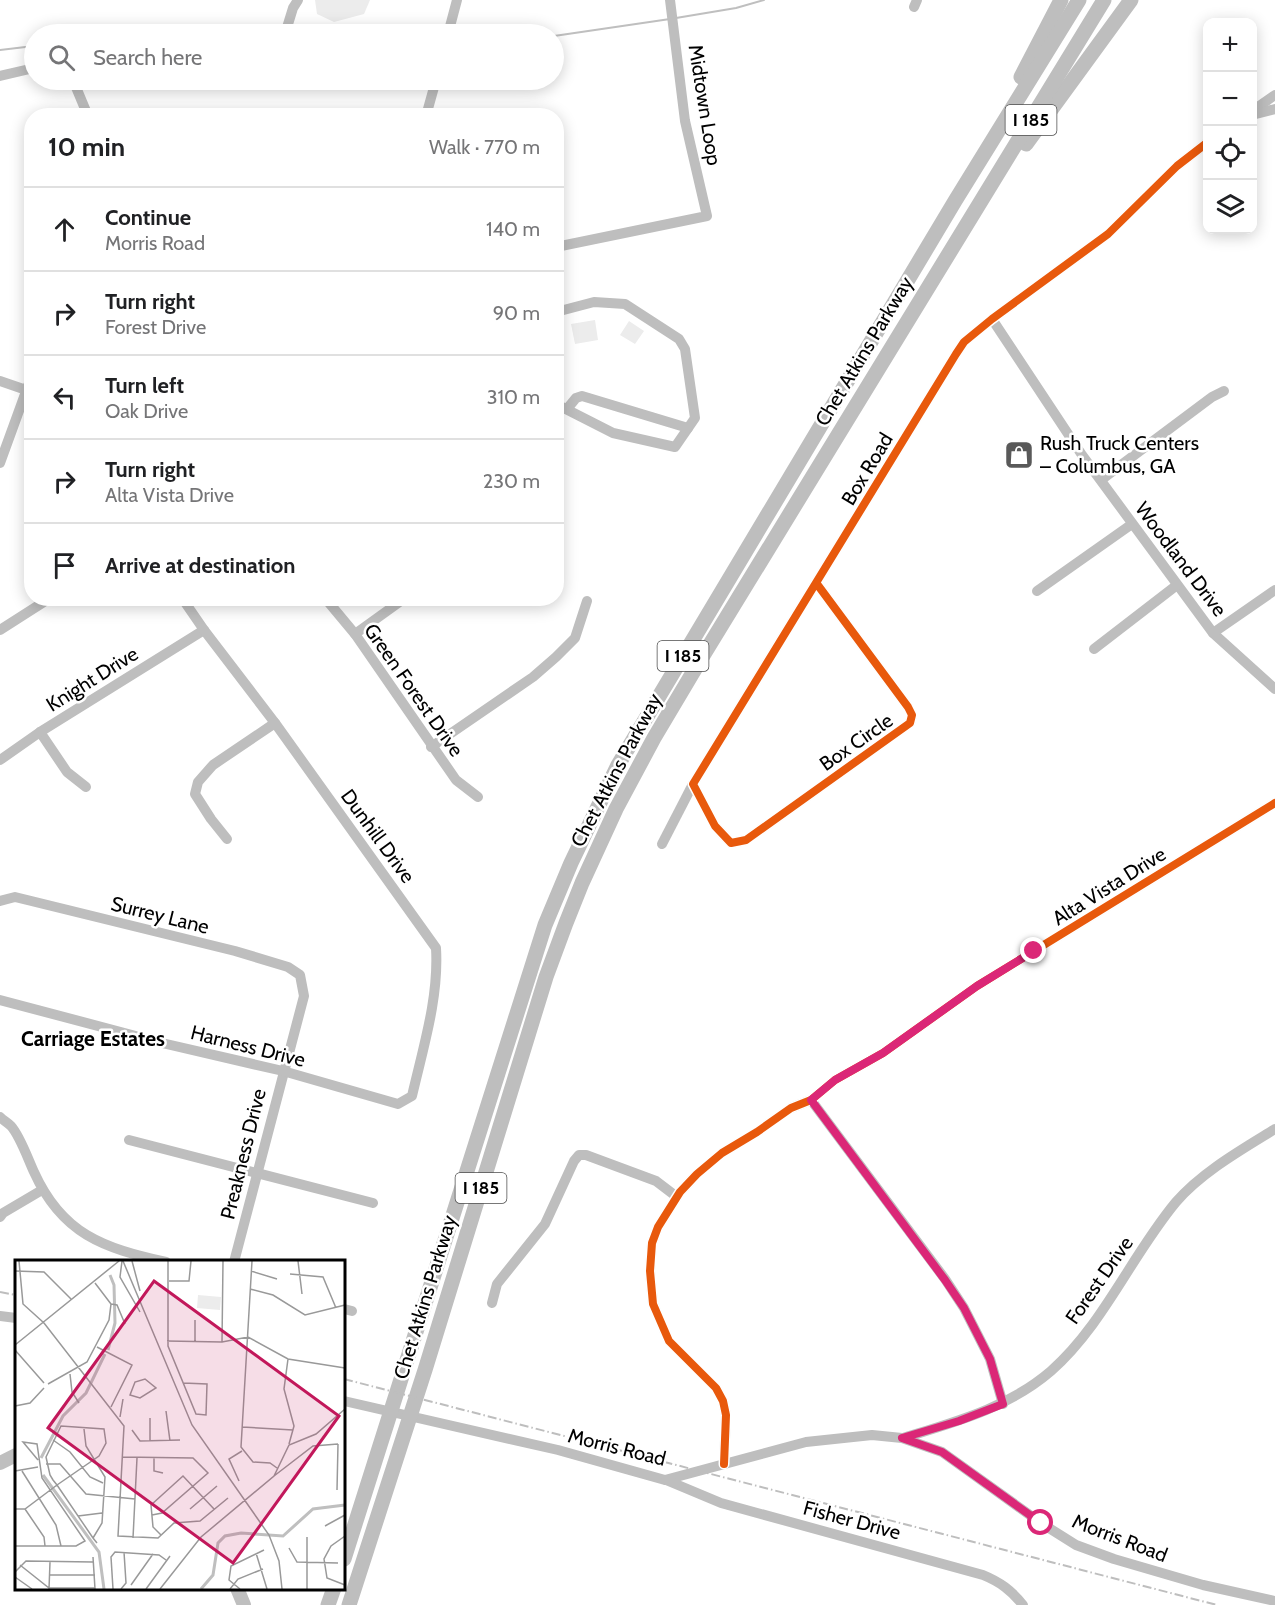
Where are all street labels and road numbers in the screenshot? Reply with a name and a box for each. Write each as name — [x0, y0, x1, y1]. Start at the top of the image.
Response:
street label: Midtown Loop — [684, 43, 726, 167]
road number: I 185 — [1006, 105, 1056, 135]
street label: Chet Atkins Parkway — [810, 272, 918, 430]
street label: Box Road — [836, 429, 898, 509]
street label: Woodland Drive — [1130, 497, 1232, 621]
street label: Green Forest Drive — [359, 619, 469, 761]
street label: Knight Drive — [42, 641, 142, 717]
road number: I 185 — [658, 641, 708, 671]
street label: Chet Atkins Parkway — [565, 689, 667, 851]
street label: Box Circle — [815, 708, 897, 776]
street label: Dunhill Drive — [336, 784, 420, 888]
street label: Alta Vista Drive — [1048, 842, 1170, 930]
street label: Surrey Lane — [108, 891, 212, 939]
street label: Harness Drive — [188, 1020, 308, 1072]
street label: Preakness Drive — [215, 1086, 271, 1222]
road number: I 185 — [456, 1173, 506, 1203]
street label: Chet Atkins Parkway — [389, 1212, 461, 1382]
street label: Forest Drive — [1060, 1232, 1138, 1328]
street label: Morris Road — [566, 1423, 668, 1471]
street label: Fisher Drive — [801, 1496, 903, 1544]
street label: Morris Road — [1069, 1509, 1171, 1567]

